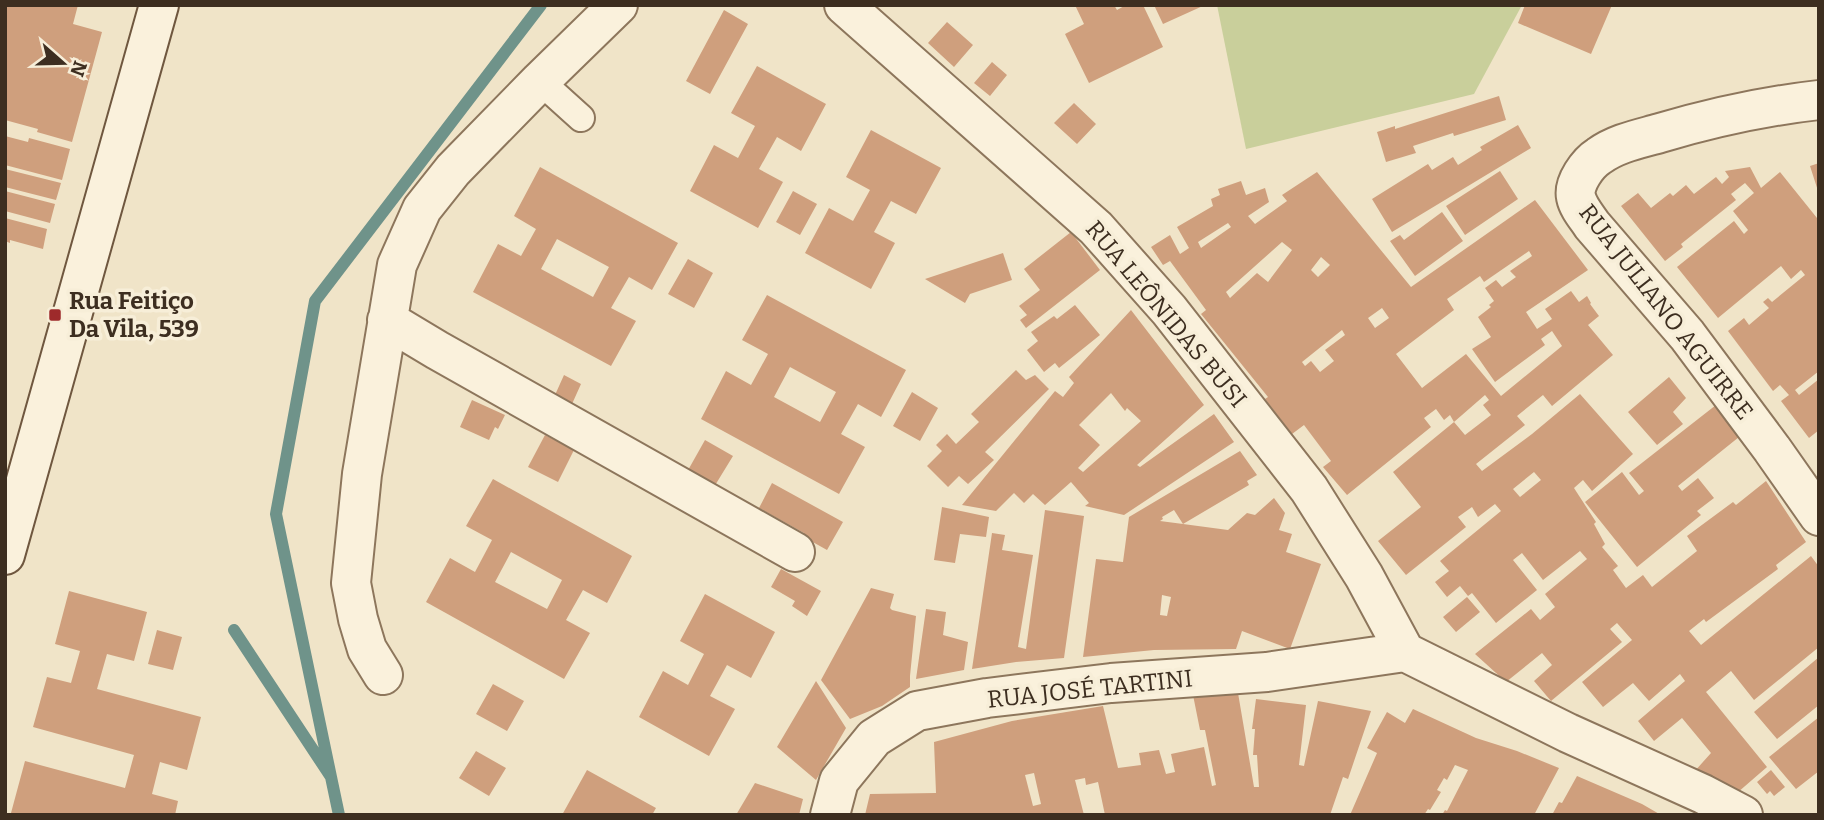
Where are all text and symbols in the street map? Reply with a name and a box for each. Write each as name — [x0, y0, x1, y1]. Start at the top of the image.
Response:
north arrow — [28, 28, 98, 98]
text: N — [65, 58, 92, 80]
street label: RUA JULIANO AGUIRRE — [1573, 199, 1759, 425]
street label: RUA LEÔNIDAS BUSI — [1080, 214, 1253, 413]
place label: Rua Feitiço Da Vila, 539 — [69, 287, 199, 343]
marker: Rua Feitiço Da Vila, 539 — [47, 307, 63, 323]
street label: RUA JOSÉ TARTINI — [986, 663, 1194, 714]

